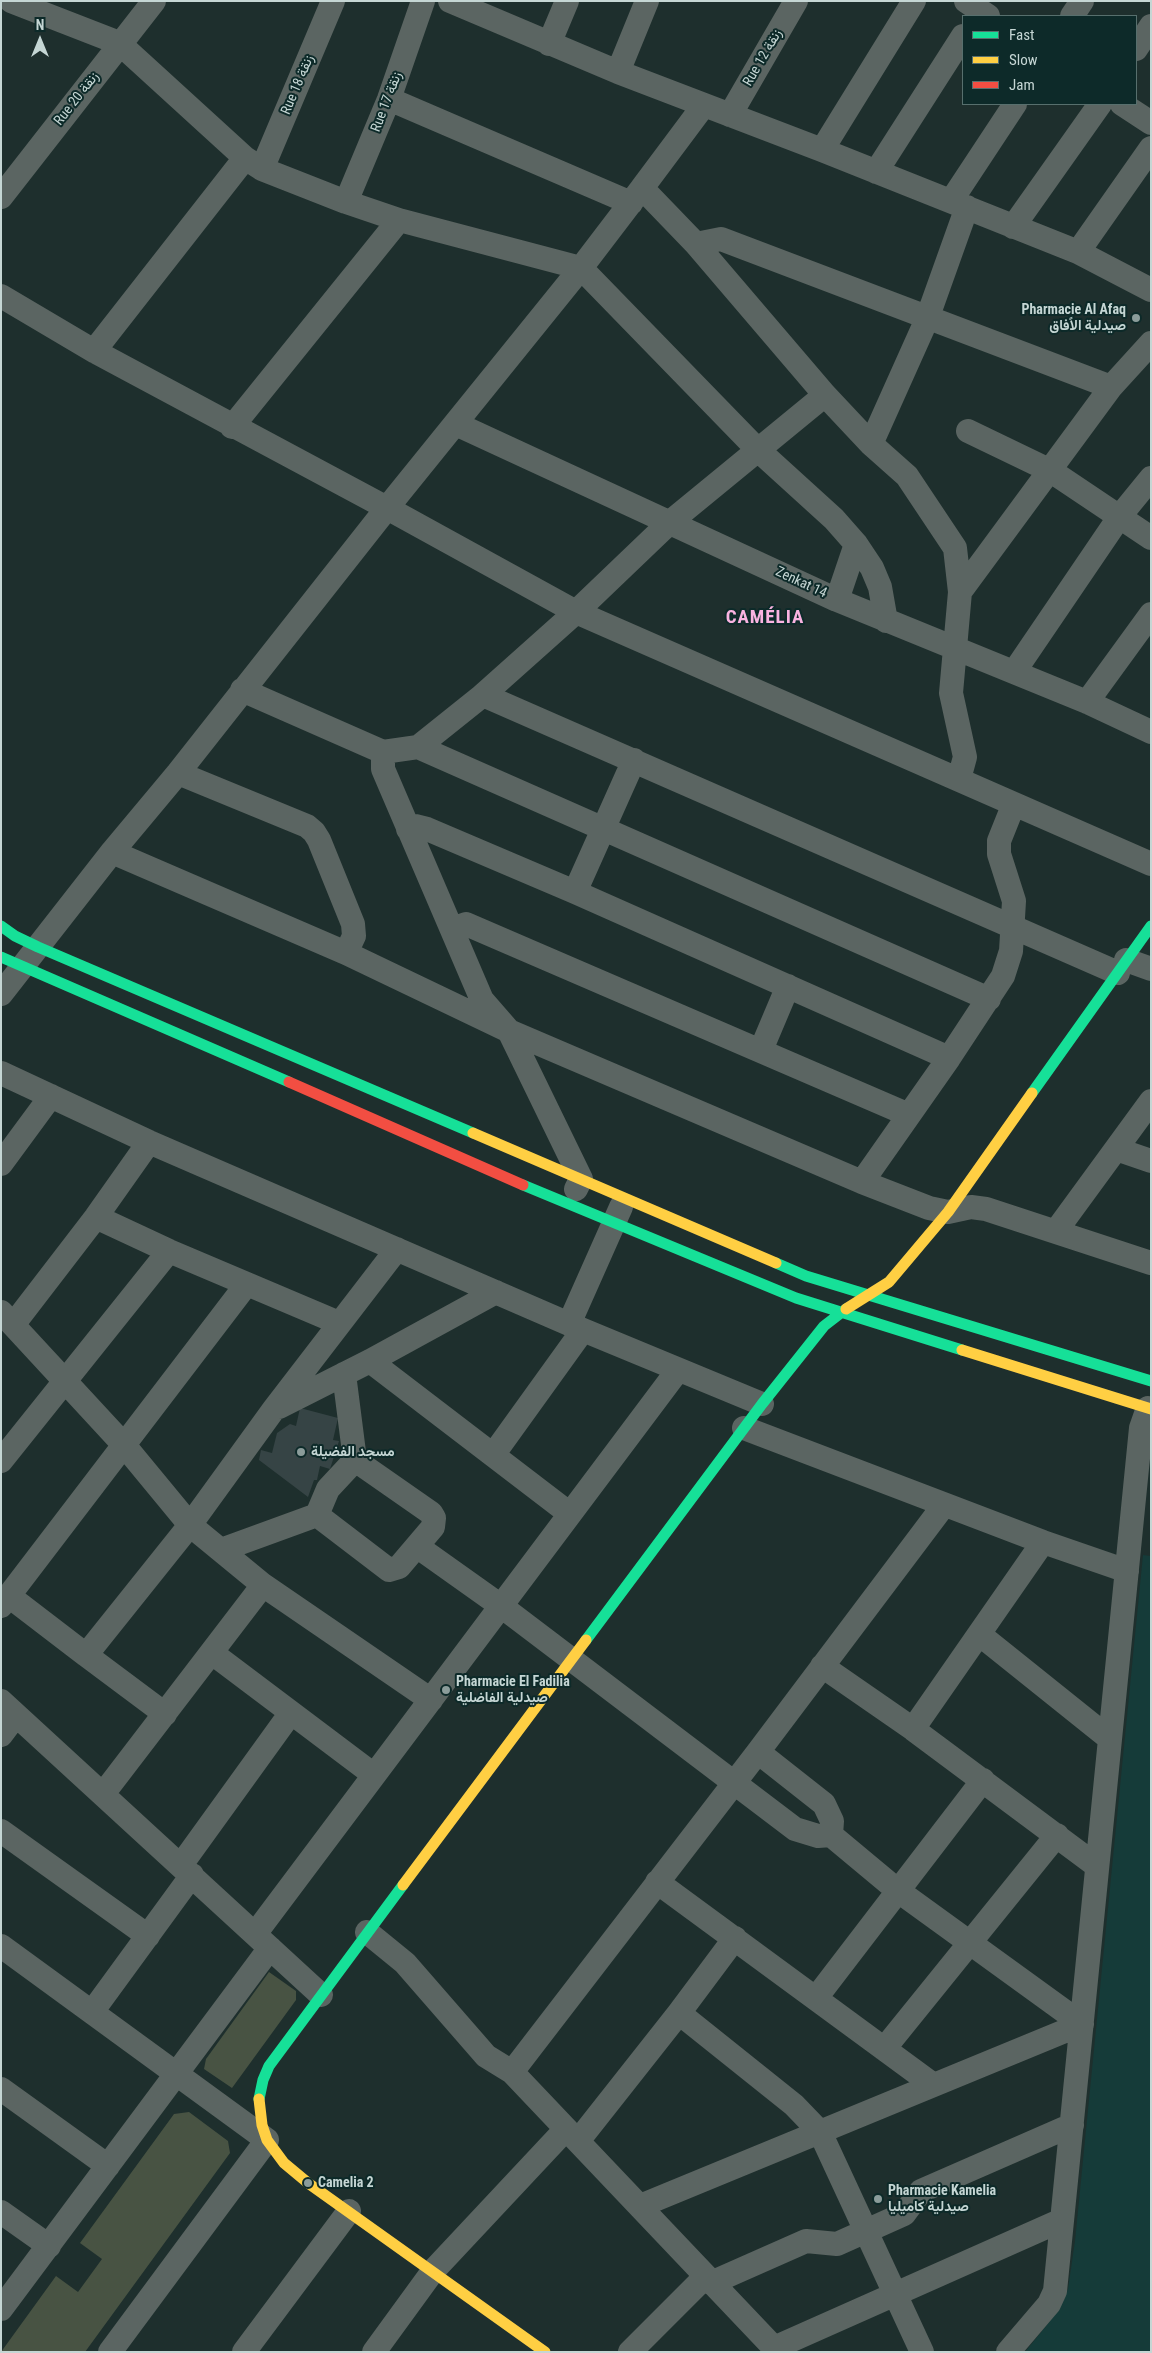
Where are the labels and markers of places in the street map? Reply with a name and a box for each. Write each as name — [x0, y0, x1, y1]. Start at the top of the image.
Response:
place label: Pharmacie Al Afaq صيدلية الاًفاق — [1021, 302, 1126, 334]
marker: Pharmacie Al Afaq صيدلية الاًفاق — [1130, 312, 1142, 324]
place label: مسجد الفضيلة — [311, 1444, 395, 1460]
marker: مسجد الفضيلة — [295, 1446, 307, 1458]
place label: Pharmacie El Fadilia صيدلية الفاضلية — [456, 1674, 570, 1706]
marker: Pharmacie El Fadilia صيدلية الفاضلية — [440, 1684, 452, 1696]
place label: Camelia 2 — [318, 2175, 374, 2191]
marker: Camelia 2 — [302, 2177, 314, 2189]
place label: Pharmacie Kamelia صيدلية كاميليا — [888, 2183, 996, 2216]
marker: Pharmacie Kamelia صيدلية كاميليا — [872, 2193, 884, 2205]

